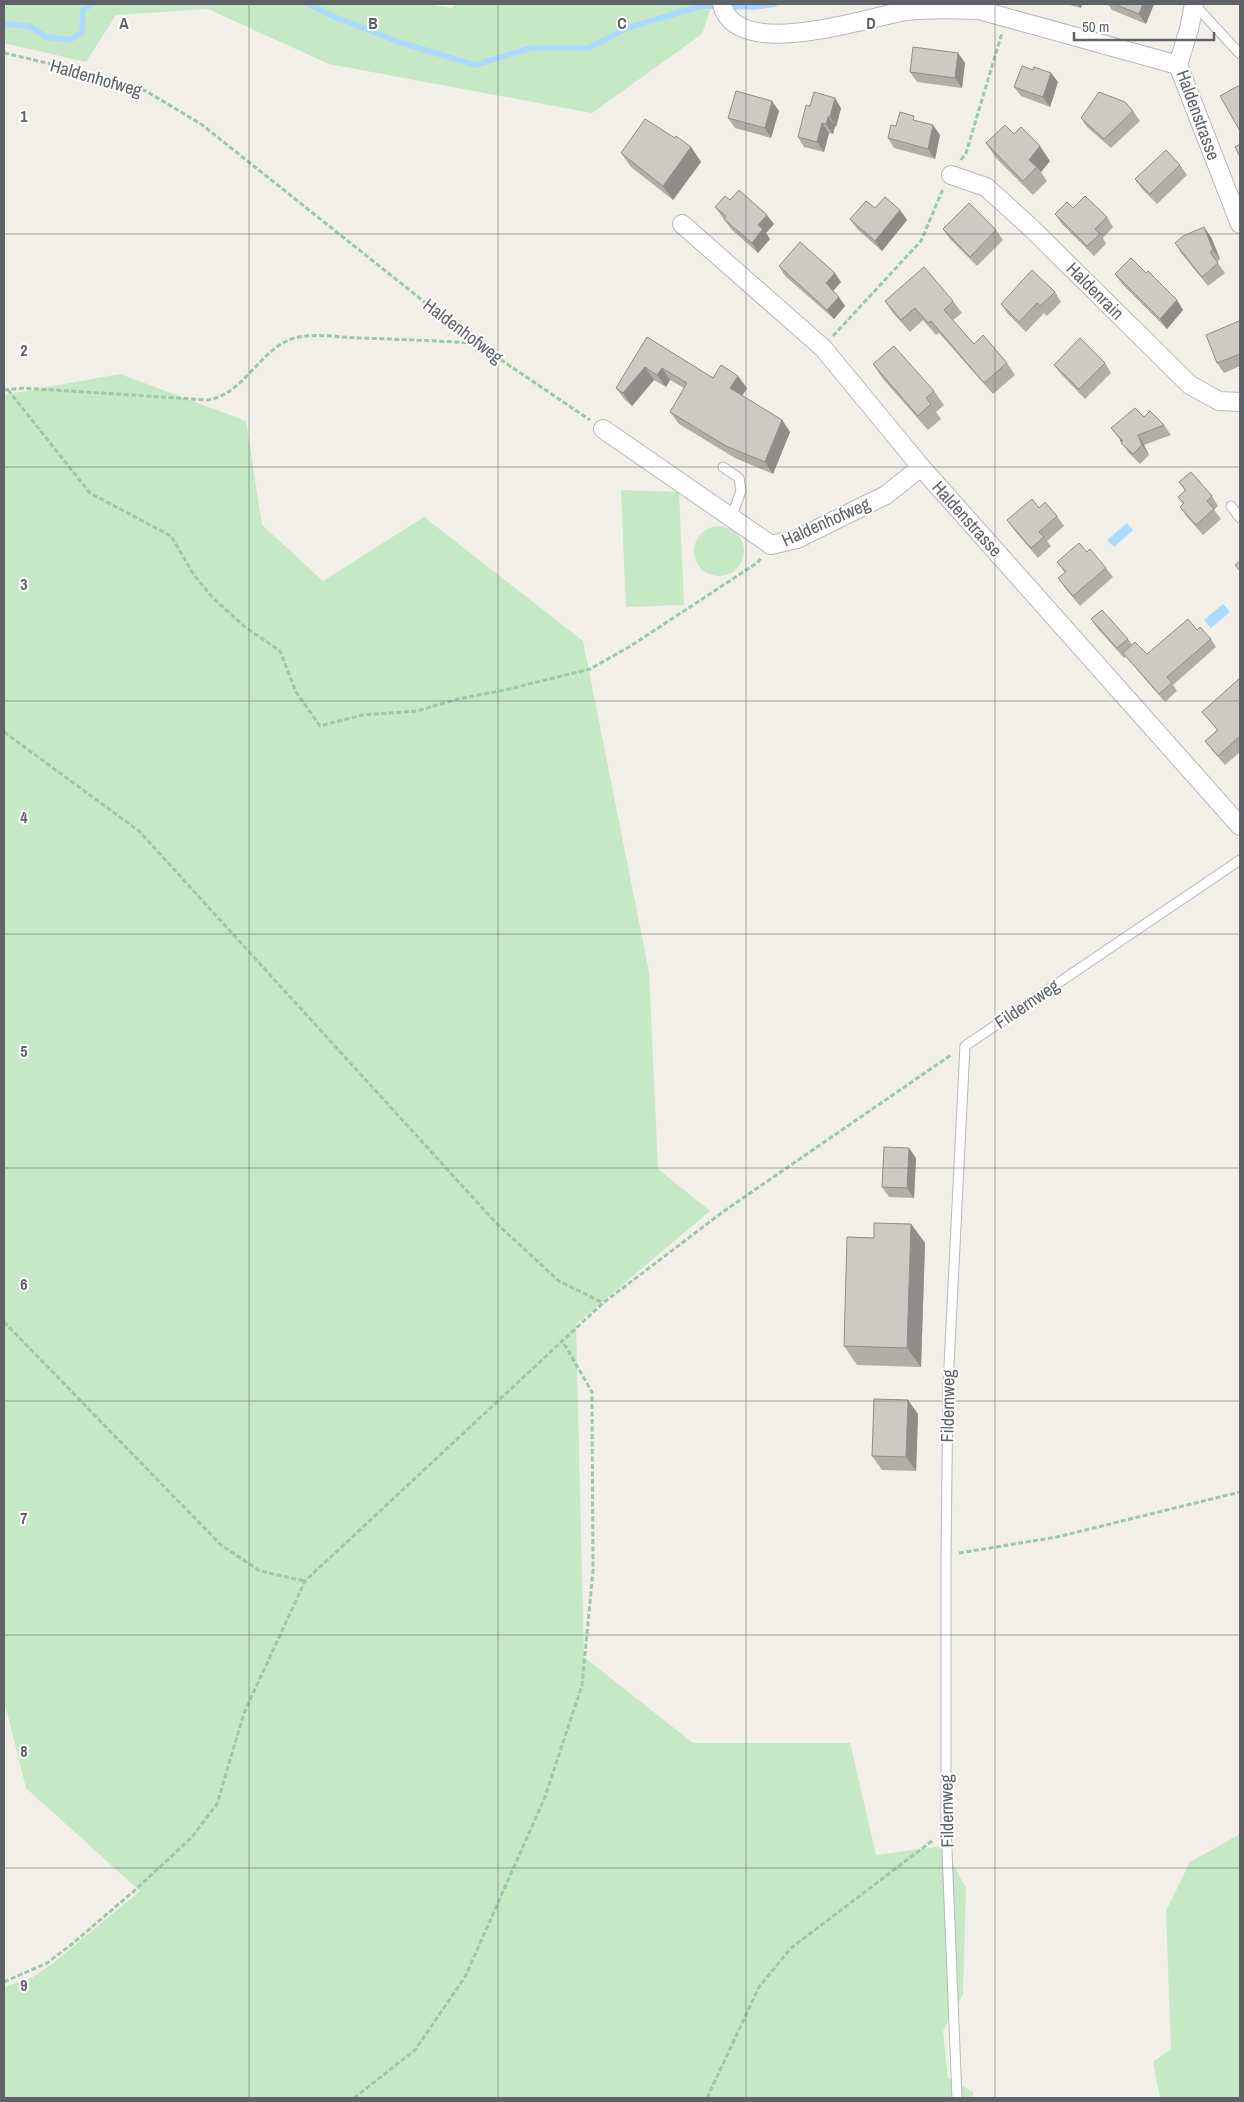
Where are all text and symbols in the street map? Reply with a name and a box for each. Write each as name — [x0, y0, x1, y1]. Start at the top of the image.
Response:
scale bar — [1074, 10, 1214, 42]
text: A — [119, 12, 129, 34]
text: B — [368, 12, 378, 34]
text: C — [617, 12, 627, 34]
text: D — [866, 12, 876, 34]
text: 50 m — [1082, 16, 1109, 37]
street label: Haldenhofweg — [47, 52, 146, 103]
street label: Haldenstrasse — [1171, 66, 1226, 163]
text: 1 — [20, 105, 28, 127]
street label: Haldenrain — [1061, 256, 1130, 325]
street label: Haldenhofweg — [418, 292, 509, 369]
text: 2 — [20, 339, 28, 361]
street label: Haldenstrasse — [927, 475, 1008, 562]
street label: Haldenhofweg — [778, 491, 875, 552]
text: 3 — [20, 573, 28, 595]
text: 4 — [20, 806, 28, 828]
street label: Fildernweg — [989, 972, 1065, 1034]
text: 5 — [20, 1040, 28, 1062]
text: 6 — [20, 1273, 28, 1295]
street label: Fildernweg — [934, 1368, 961, 1443]
text: 7 — [20, 1507, 28, 1529]
text: 8 — [20, 1740, 28, 1762]
street label: Fildernweg — [933, 1774, 960, 1848]
text: 9 — [20, 1974, 28, 1996]

